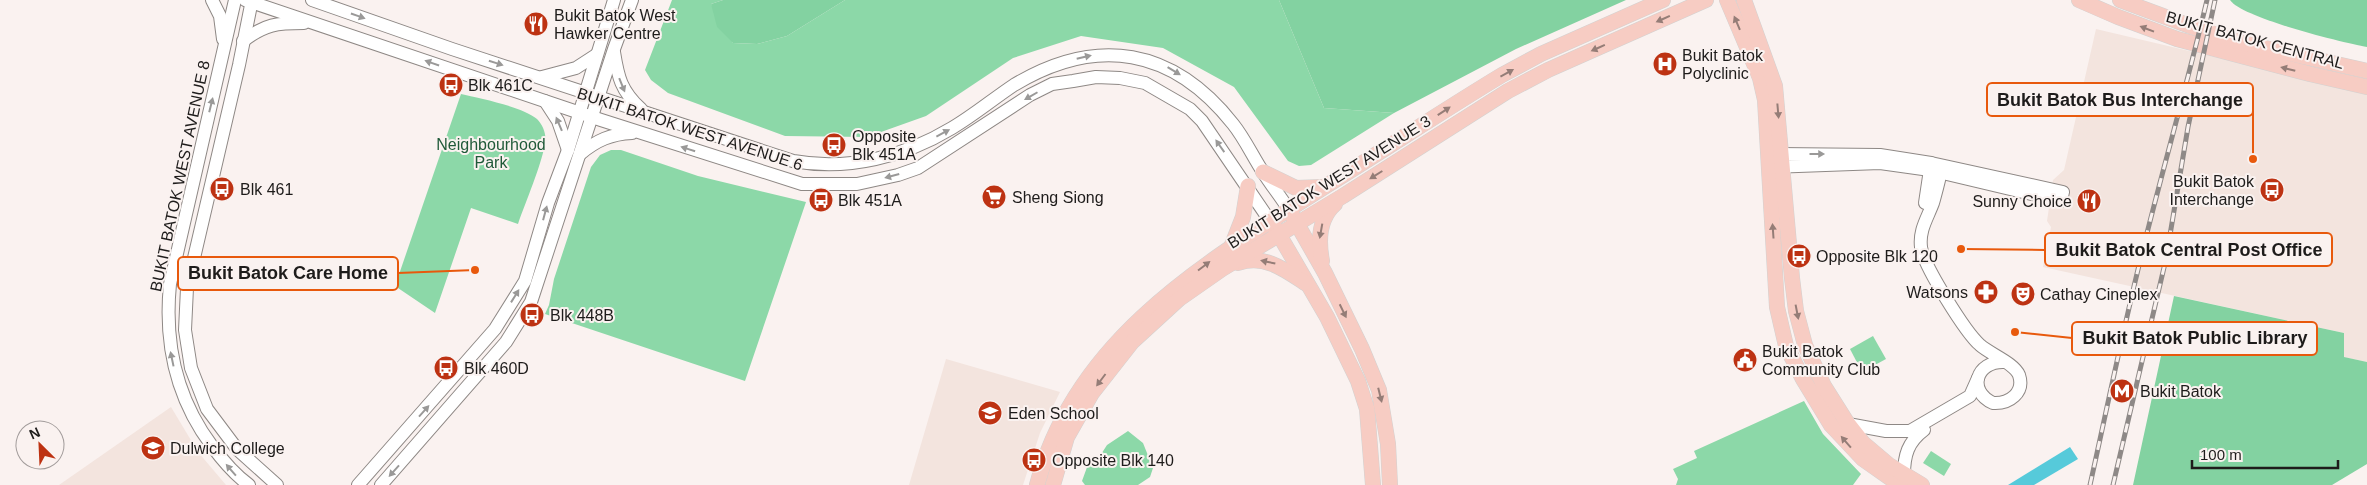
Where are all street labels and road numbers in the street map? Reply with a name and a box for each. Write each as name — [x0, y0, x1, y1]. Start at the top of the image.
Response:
street label: BUKIT BATOK CENTRAL — [2164, 8, 2346, 72]
street label: BUKIT BATOK WEST AVENUE 8 — [147, 59, 213, 293]
street label: BUKIT BATOK WEST AVENUE 6 — [575, 84, 805, 174]
street label: BUKIT BATOK WEST AVENUE 3 — [1224, 112, 1434, 252]

